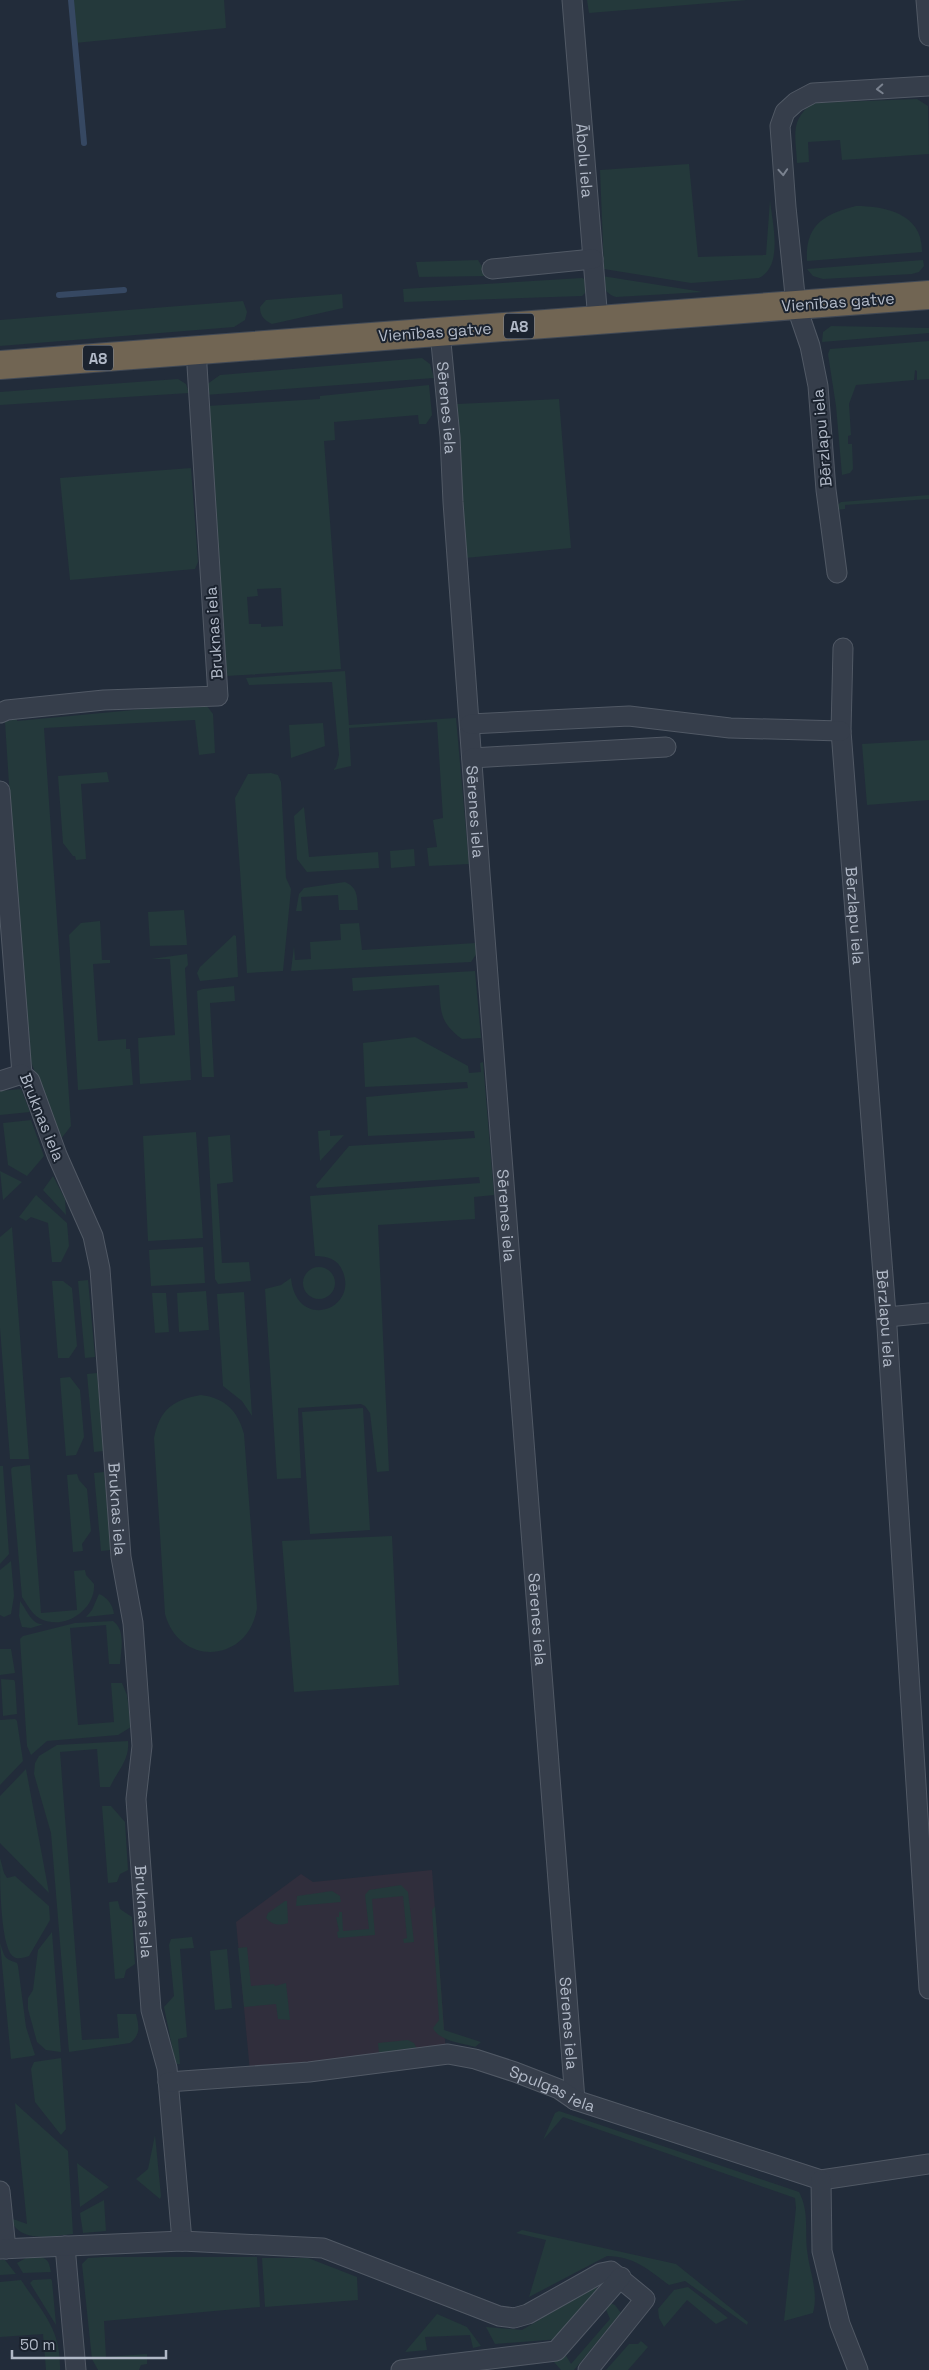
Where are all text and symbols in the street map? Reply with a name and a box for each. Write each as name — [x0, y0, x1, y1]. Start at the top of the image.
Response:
one-way arrow — [876, 83, 884, 94]
street label: Ābolu iela — [572, 122, 598, 199]
one-way arrow — [778, 168, 789, 176]
street label: Vienības gatve — [781, 288, 895, 316]
road number: A8 — [504, 314, 534, 338]
street label: Vienības gatve — [378, 318, 492, 346]
road number: A8 — [83, 346, 113, 370]
street label: Sērenes iela — [432, 360, 461, 454]
street label: Bērzlapu iela — [807, 388, 837, 488]
street label: Bruknas iela — [200, 586, 228, 680]
street label: Sērenes iela — [462, 765, 489, 859]
street label: Bērzlapu iela — [841, 866, 869, 965]
street label: Bruknas iela — [15, 1070, 69, 1164]
street label: Sērenes iela — [492, 1168, 521, 1263]
street label: Bērzlapu iela — [872, 1268, 900, 1368]
street label: Bruknas iela — [104, 1462, 131, 1556]
street label: Sērenes iela — [524, 1572, 552, 1666]
street label: Bruknas iela — [130, 1864, 158, 1959]
street label: Sērenes iela — [555, 1976, 583, 2070]
street label: Spulgas iela — [507, 2060, 598, 2116]
scale bar — [12, 2328, 166, 2360]
text: 50 m — [20, 2335, 55, 2354]

